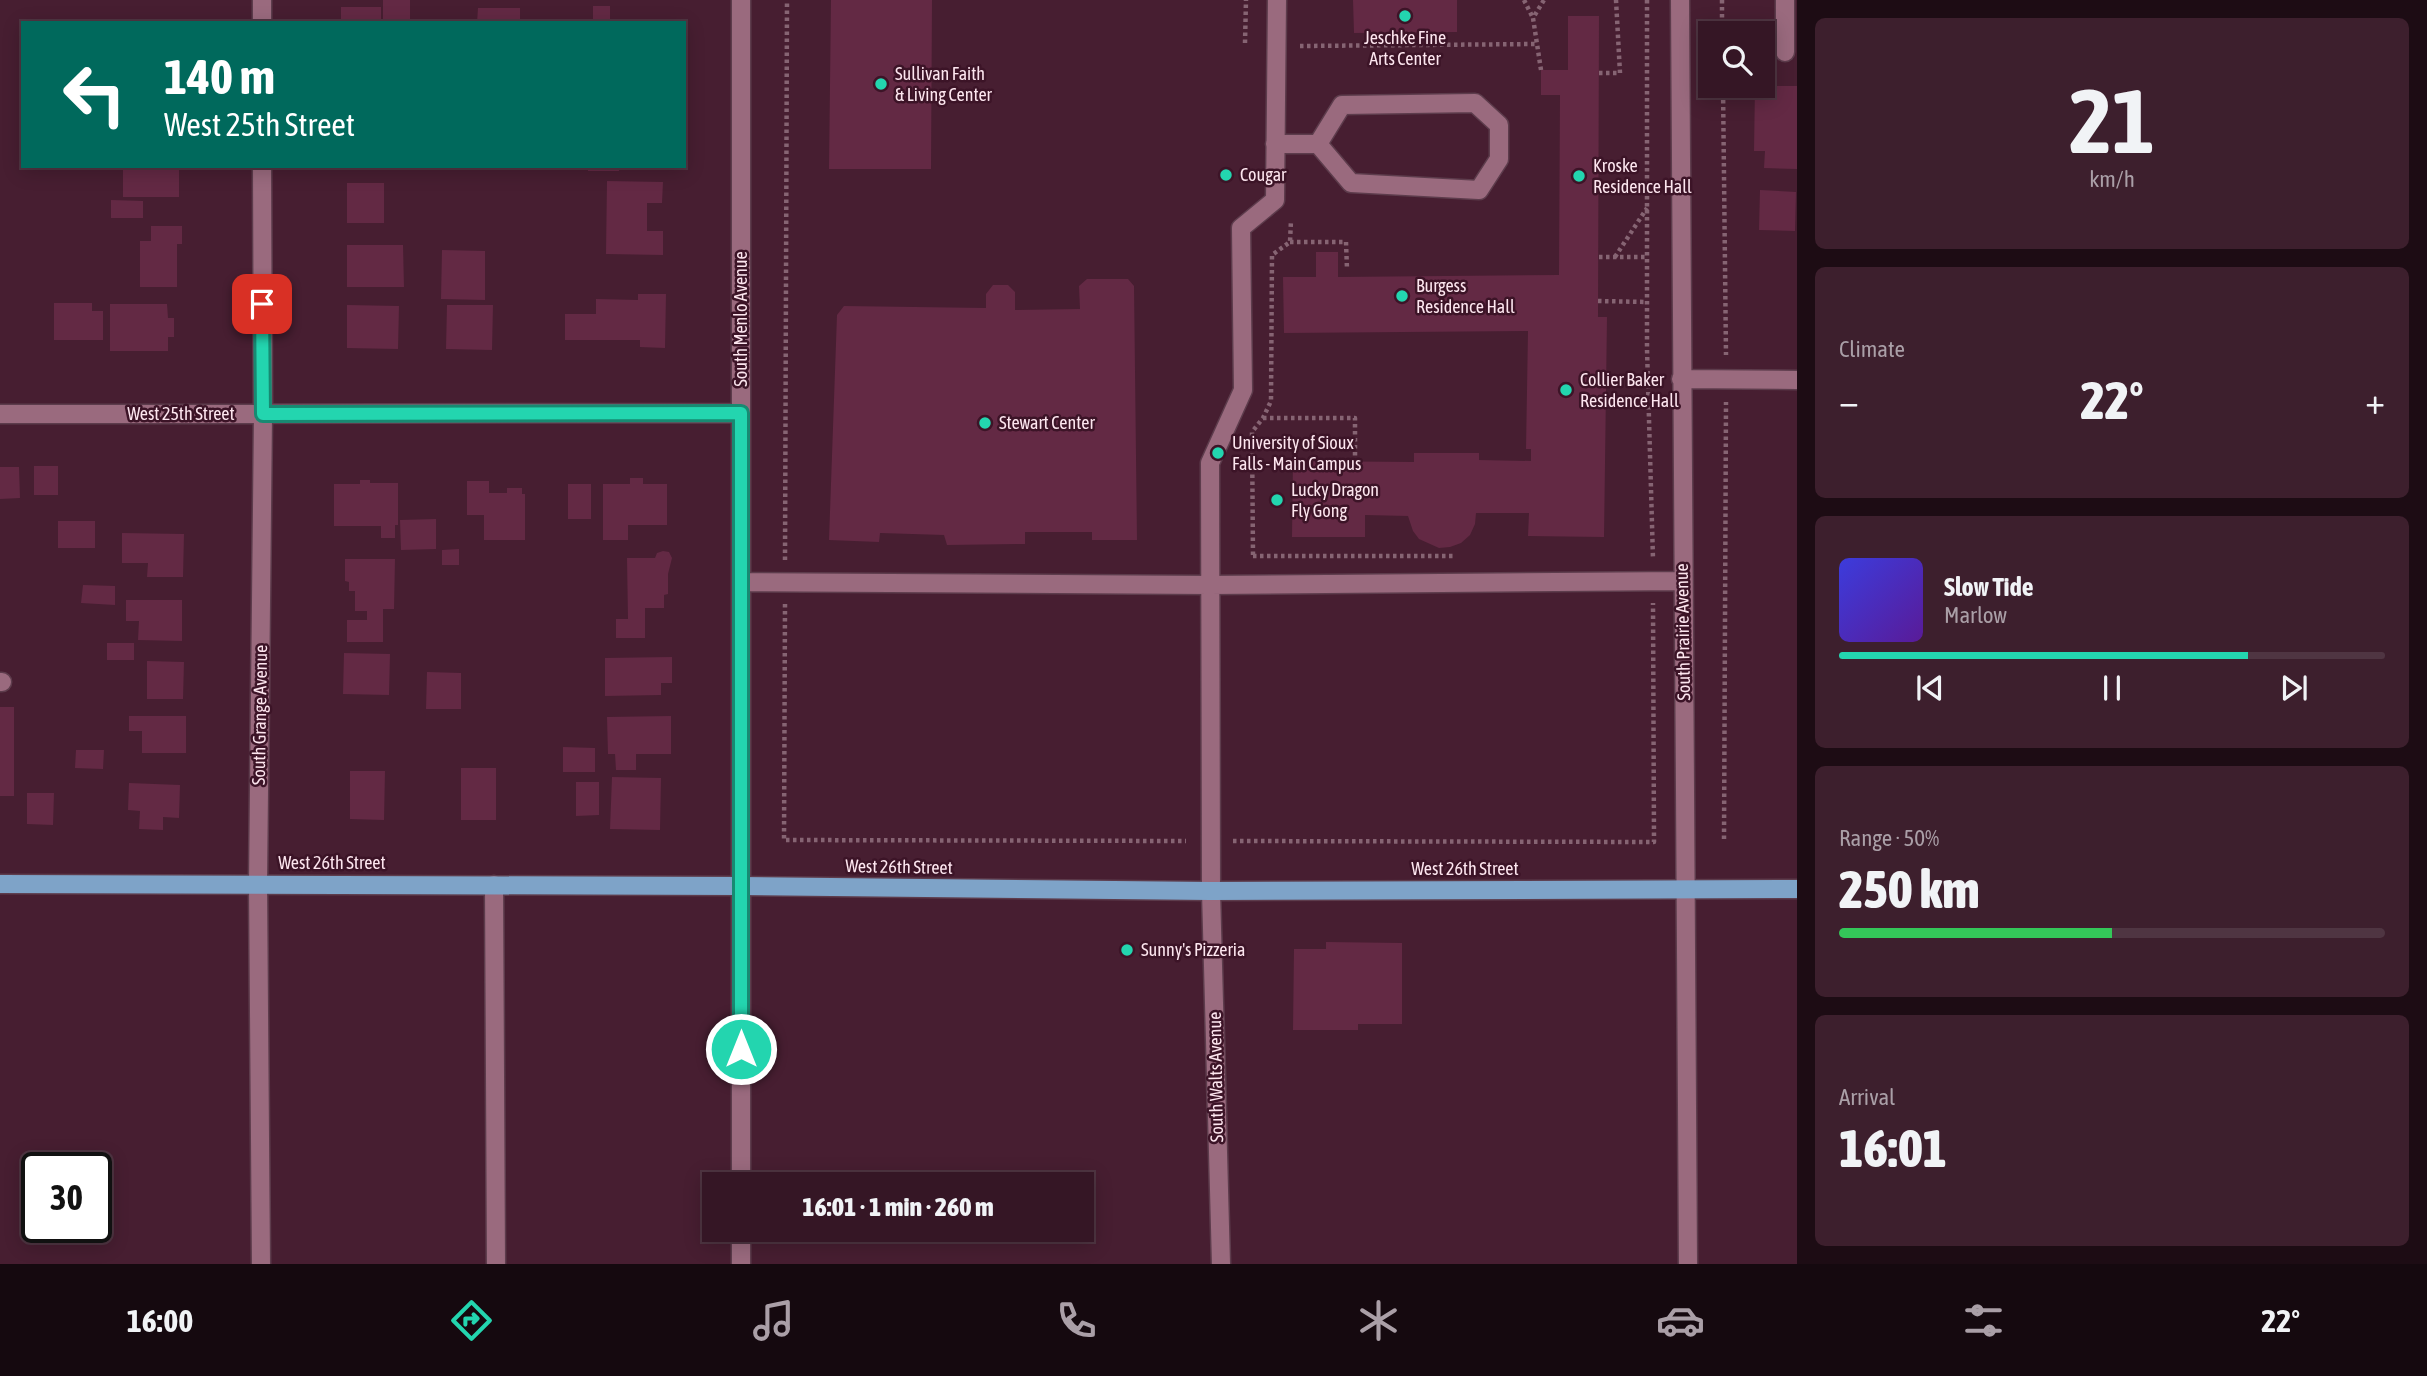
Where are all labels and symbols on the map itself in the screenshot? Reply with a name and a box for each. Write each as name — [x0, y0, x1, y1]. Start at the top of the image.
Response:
marker: Jeschke Fine Arts Center — [1397, 8, 1413, 24]
place label: Jeschke Fine Arts Center — [1364, 27, 1446, 69]
place label: Sullivan Faith & Living Center — [895, 63, 993, 105]
marker: Sullivan Faith & Living Center — [873, 76, 889, 92]
place label: Kroske Residence Hall — [1593, 155, 1692, 197]
place label: Cougar — [1240, 164, 1287, 185]
marker: Cougar — [1218, 167, 1234, 183]
marker: Kroske Residence Hall — [1571, 168, 1587, 184]
street label: South Menlo Avenue — [730, 251, 751, 387]
pin — [232, 274, 292, 334]
place label: Burgess Residence Hall — [1416, 275, 1515, 317]
marker: Burgess Residence Hall — [1394, 288, 1410, 304]
place label: Collier Baker Residence Hall — [1580, 369, 1679, 411]
marker: Collier Baker Residence Hall — [1558, 382, 1574, 398]
street label: West 25th Street — [127, 403, 235, 424]
place label: Stewart Center — [999, 412, 1095, 433]
marker: Stewart Center — [977, 415, 993, 431]
place label: University of Sioux Falls - Main Campus — [1232, 432, 1361, 474]
marker: University of Sioux Falls - Main Campus — [1210, 445, 1226, 461]
place label: Lucky Dragon Fly Gong — [1291, 479, 1379, 521]
marker: Lucky Dragon Fly Gong — [1269, 492, 1285, 508]
street label: South Prairie Avenue — [1671, 563, 1694, 701]
street label: South Grange Avenue — [248, 645, 271, 785]
street label: West 26th Street — [278, 852, 386, 873]
street label: West 26th Street — [845, 855, 953, 878]
street label: West 26th Street — [1411, 858, 1519, 879]
place label: Sunny's Pizzeria — [1141, 939, 1245, 960]
marker: Sunny's Pizzeria — [1119, 942, 1135, 958]
position arrow — [704, 1012, 778, 1086]
street label: South Walts Avenue — [1204, 1012, 1227, 1142]
speed limit sign: 30 — [21, 1152, 112, 1243]

